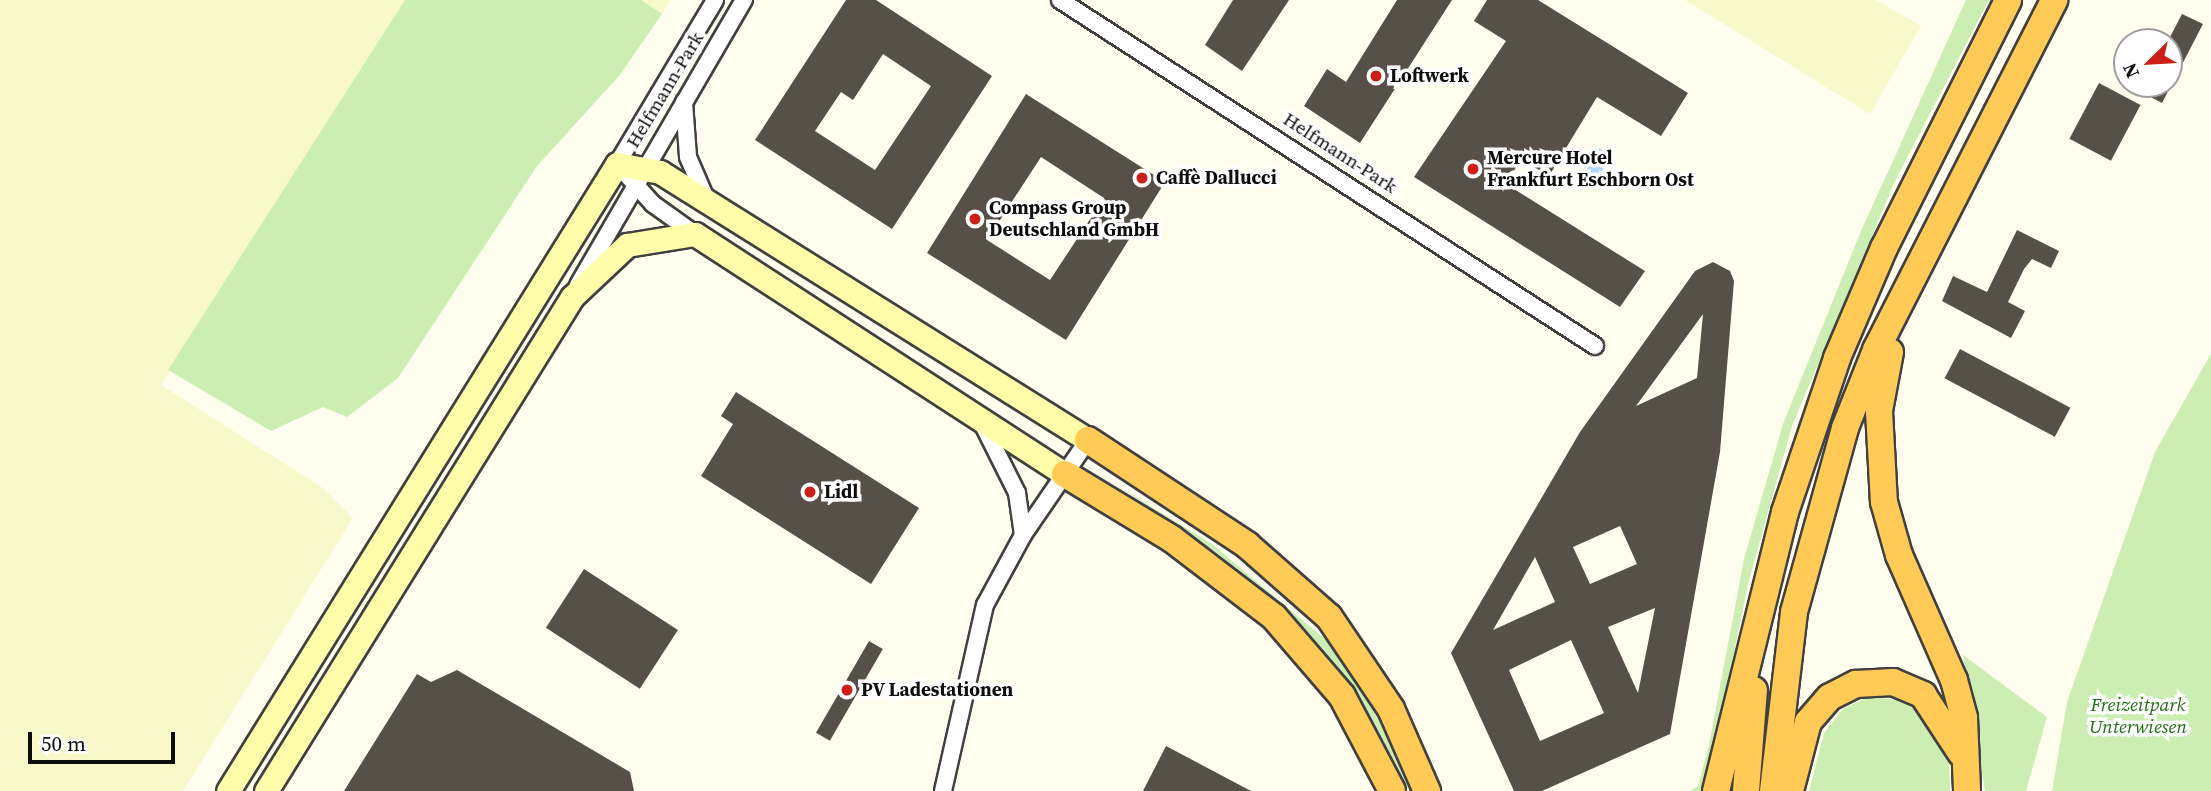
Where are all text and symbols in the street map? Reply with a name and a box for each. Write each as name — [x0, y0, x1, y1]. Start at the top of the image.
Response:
street label: Helfmann-Park — [621, 28, 709, 152]
north arrow — [2113, 28, 2183, 98]
text: N — [2116, 59, 2145, 82]
place label: Loftwerk — [1390, 65, 1469, 87]
marker: Loftwerk — [1368, 68, 1384, 84]
street label: Helfmann-Park — [1279, 108, 1401, 198]
place label: Mercure Hotel Frankfurt Eschborn Ost — [1487, 147, 1694, 191]
marker: Mercure Hotel Frankfurt Eschborn Ost — [1465, 161, 1481, 177]
place label: Caffè Dallucci — [1156, 167, 1277, 189]
marker: Caffè Dallucci — [1134, 170, 1150, 186]
place label: Compass Group Deutschland GmbH — [989, 197, 1159, 241]
marker: Compass Group Deutschland GmbH — [967, 211, 983, 227]
place label: Lidl — [824, 481, 858, 503]
marker: Lidl — [802, 484, 818, 500]
place label: PV Ladestationen — [861, 679, 1014, 701]
marker: PV Ladestationen — [839, 682, 855, 698]
park label: Freizeitpark Unterwiesen — [2089, 694, 2187, 738]
scale bar — [32, 718, 178, 762]
text: 50 m — [41, 729, 86, 758]

